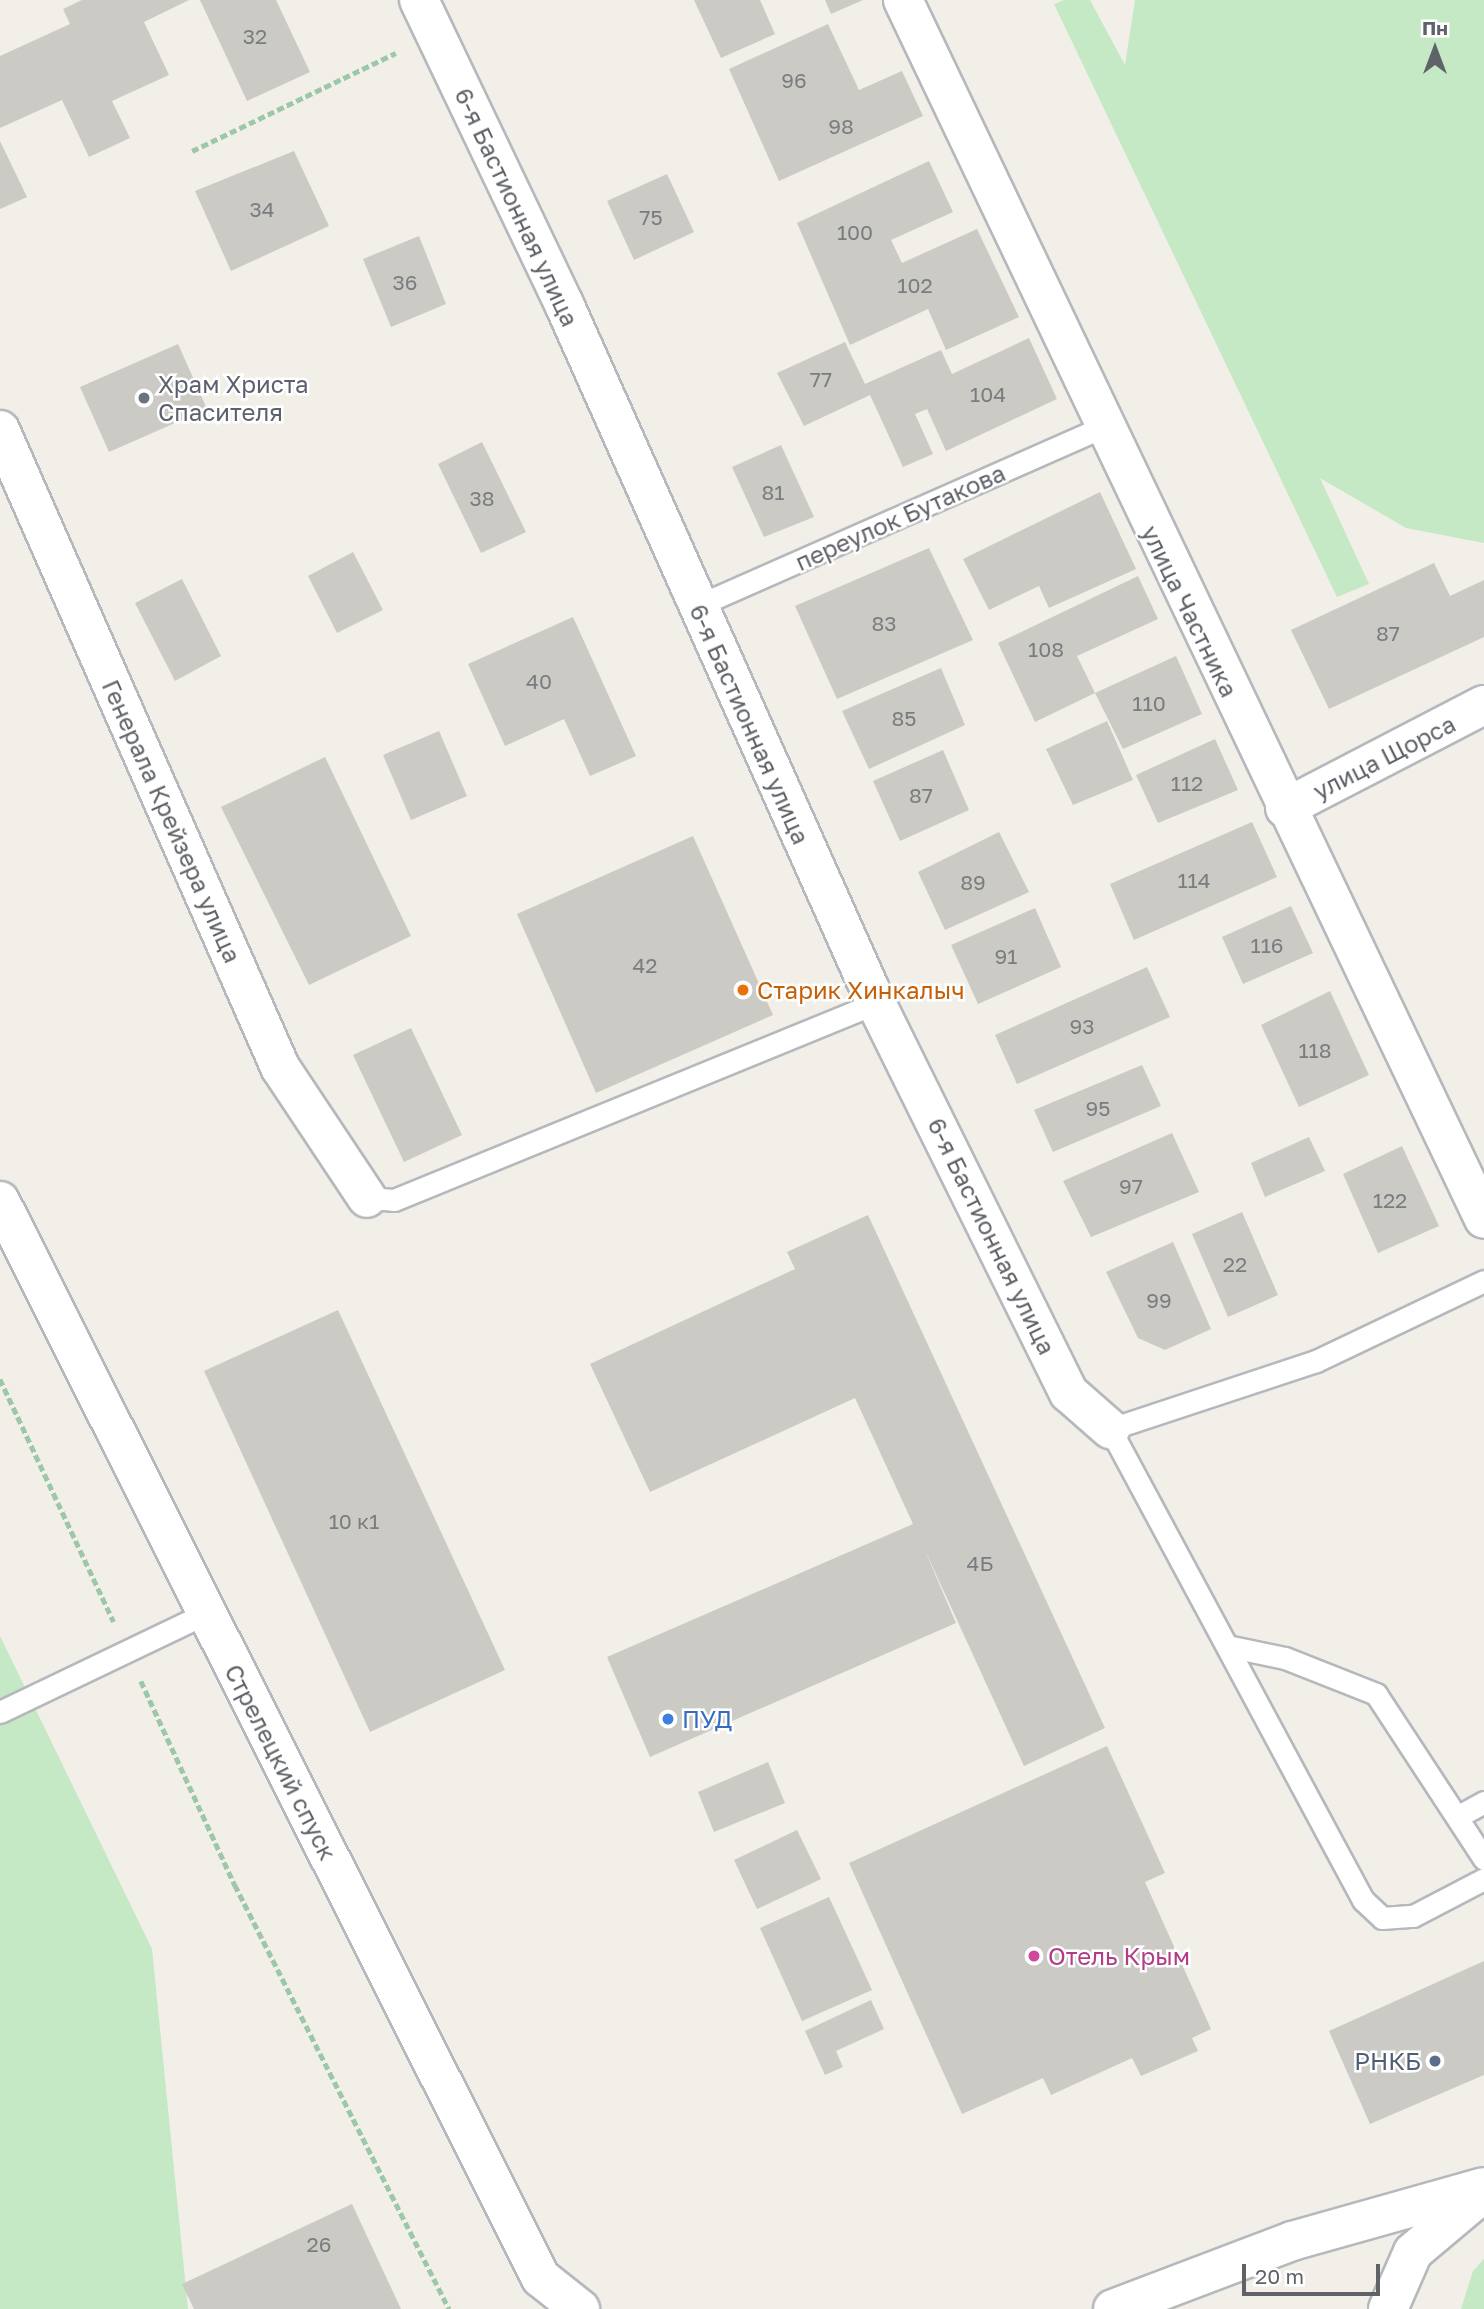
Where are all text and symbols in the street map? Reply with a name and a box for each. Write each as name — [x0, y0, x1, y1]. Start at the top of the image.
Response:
north arrow — [1400, 14, 1470, 84]
text: Пн — [1422, 16, 1448, 39]
house number: 32 — [243, 23, 267, 49]
house number: 96 — [781, 67, 807, 93]
street label: 6-я Бастионная улица — [449, 83, 585, 331]
house number: 98 — [828, 113, 854, 139]
house number: 34 — [249, 196, 275, 222]
house number: 75 — [639, 204, 663, 230]
house number: 100 — [837, 219, 873, 245]
house number: 36 — [393, 269, 417, 295]
house number: 102 — [897, 272, 933, 298]
house number: 77 — [810, 366, 832, 392]
place label: Храм Христа Спасителя — [158, 370, 309, 426]
house number: 104 — [970, 381, 1006, 407]
marker: Храм Христа Спасителя — [136, 390, 152, 406]
street label: переулок Бутакова — [791, 458, 1009, 576]
house number: 81 — [762, 479, 784, 505]
house number: 38 — [469, 485, 495, 511]
street label: улица Частника — [1136, 521, 1244, 701]
street label: 6-я Бастионная улица — [684, 600, 816, 848]
house number: 83 — [871, 610, 897, 636]
house number: 87 — [1376, 620, 1400, 646]
house number: 108 — [1028, 636, 1064, 662]
house number: 40 — [526, 668, 552, 694]
street label: Генерала Крейзера улица — [97, 675, 247, 967]
house number: 110 — [1132, 690, 1166, 716]
house number: 85 — [892, 705, 916, 731]
street label: улица Щорса — [1308, 709, 1460, 805]
house number: 112 — [1171, 770, 1203, 796]
house number: 87 — [909, 782, 933, 808]
house number: 114 — [1177, 867, 1211, 893]
house number: 89 — [960, 869, 986, 895]
house number: 116 — [1250, 932, 1284, 958]
house number: 91 — [995, 943, 1017, 969]
house number: 42 — [633, 952, 657, 978]
place label: Старик Хинкалыч — [757, 976, 964, 1004]
marker: Старик Хинкалыч — [735, 982, 751, 998]
house number: 93 — [1070, 1013, 1094, 1039]
house number: 118 — [1298, 1037, 1332, 1063]
house number: 95 — [1086, 1095, 1110, 1121]
street label: 6-я Бастионная улица — [922, 1113, 1062, 1359]
house number: 97 — [1119, 1173, 1143, 1199]
house number: 122 — [1373, 1187, 1407, 1213]
house number: 22 — [1223, 1251, 1247, 1277]
house number: 99 — [1146, 1287, 1172, 1313]
house number: 10 к1 — [329, 1508, 379, 1534]
house number: 4Б — [967, 1550, 993, 1576]
street label: Стрелецкий спуск — [219, 1659, 343, 1865]
place label: ПУД — [682, 1705, 732, 1733]
marker: ПУД — [660, 1711, 676, 1727]
place label: Отель Крым — [1048, 1942, 1190, 1970]
marker: Отель Крым — [1026, 1948, 1042, 1964]
place label: РНКБ — [1354, 2047, 1421, 2075]
marker: РНКБ — [1427, 2053, 1443, 2069]
house number: 26 — [307, 2231, 331, 2257]
scale bar — [1246, 2250, 1384, 2294]
text: 20 m — [1255, 2263, 1304, 2289]

